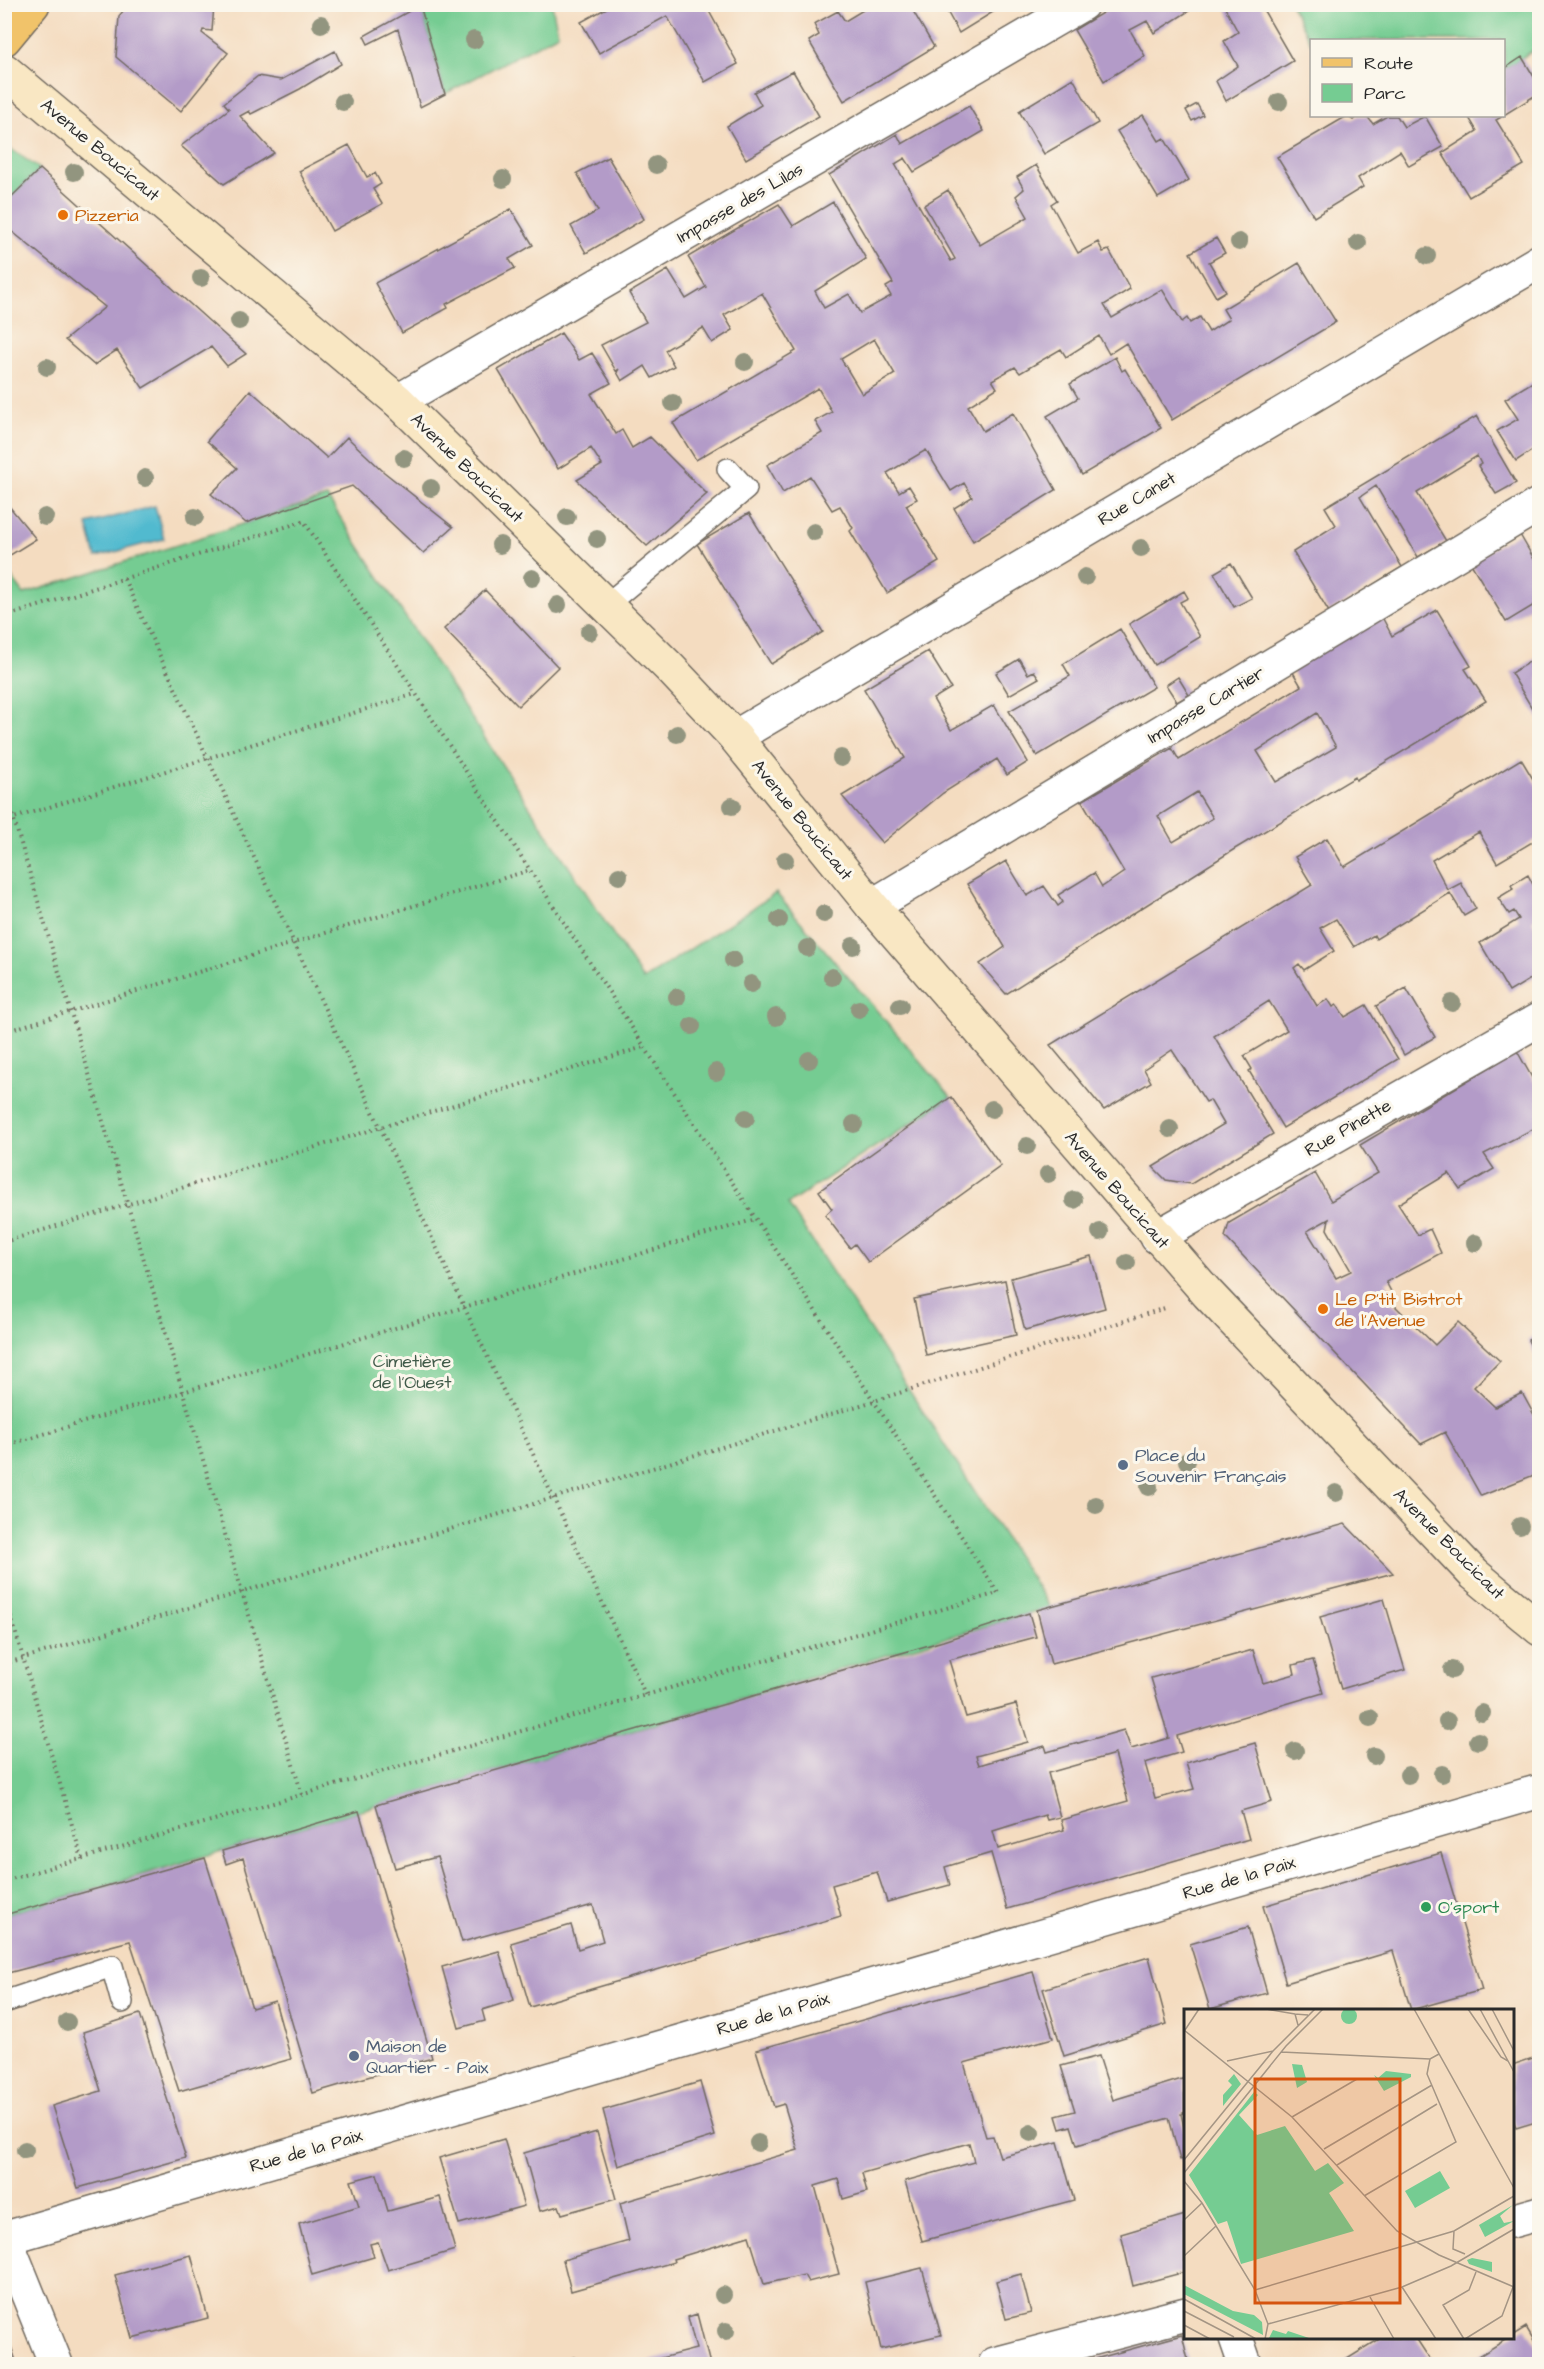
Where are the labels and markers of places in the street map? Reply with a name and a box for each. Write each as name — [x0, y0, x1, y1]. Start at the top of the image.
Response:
place label: Pizzeria — [75, 203, 139, 228]
marker: Pizzeria — [56, 208, 70, 222]
place label: Le P'tit Bistrot de l'Avenue — [1335, 1287, 1463, 1333]
marker: Le P'tit Bistrot de l'Avenue — [1316, 1302, 1330, 1316]
place label: Place du Souvenir Français — [1135, 1443, 1287, 1489]
marker: Place du Souvenir Français — [1116, 1458, 1130, 1472]
place label: O'sport — [1438, 1895, 1500, 1920]
marker: O'sport — [1419, 1900, 1433, 1914]
place label: Maison de Quartier - Paix — [366, 2034, 489, 2080]
marker: Maison de Quartier - Paix — [347, 2049, 361, 2063]

